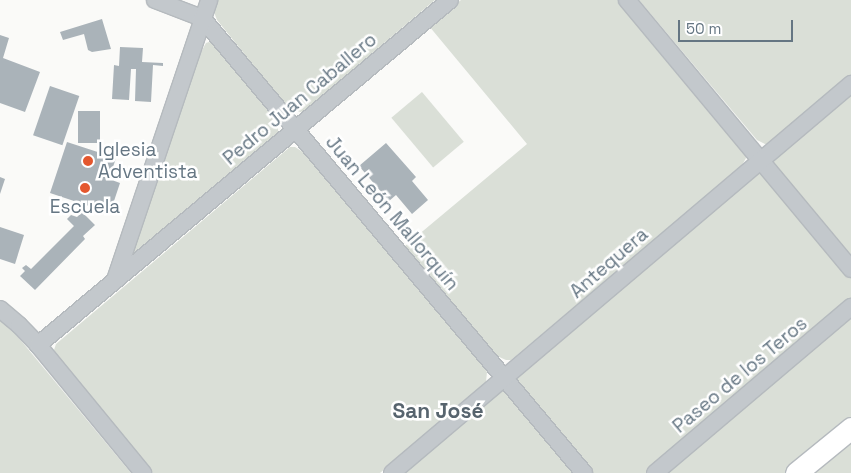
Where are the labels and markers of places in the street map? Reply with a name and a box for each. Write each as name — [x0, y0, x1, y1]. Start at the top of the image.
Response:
place label: Iglesia Adventista — [98, 139, 197, 183]
marker: Iglesia Adventista — [82, 155, 94, 167]
marker: Escuela — [79, 182, 91, 194]
place label: Escuela — [50, 196, 120, 218]

